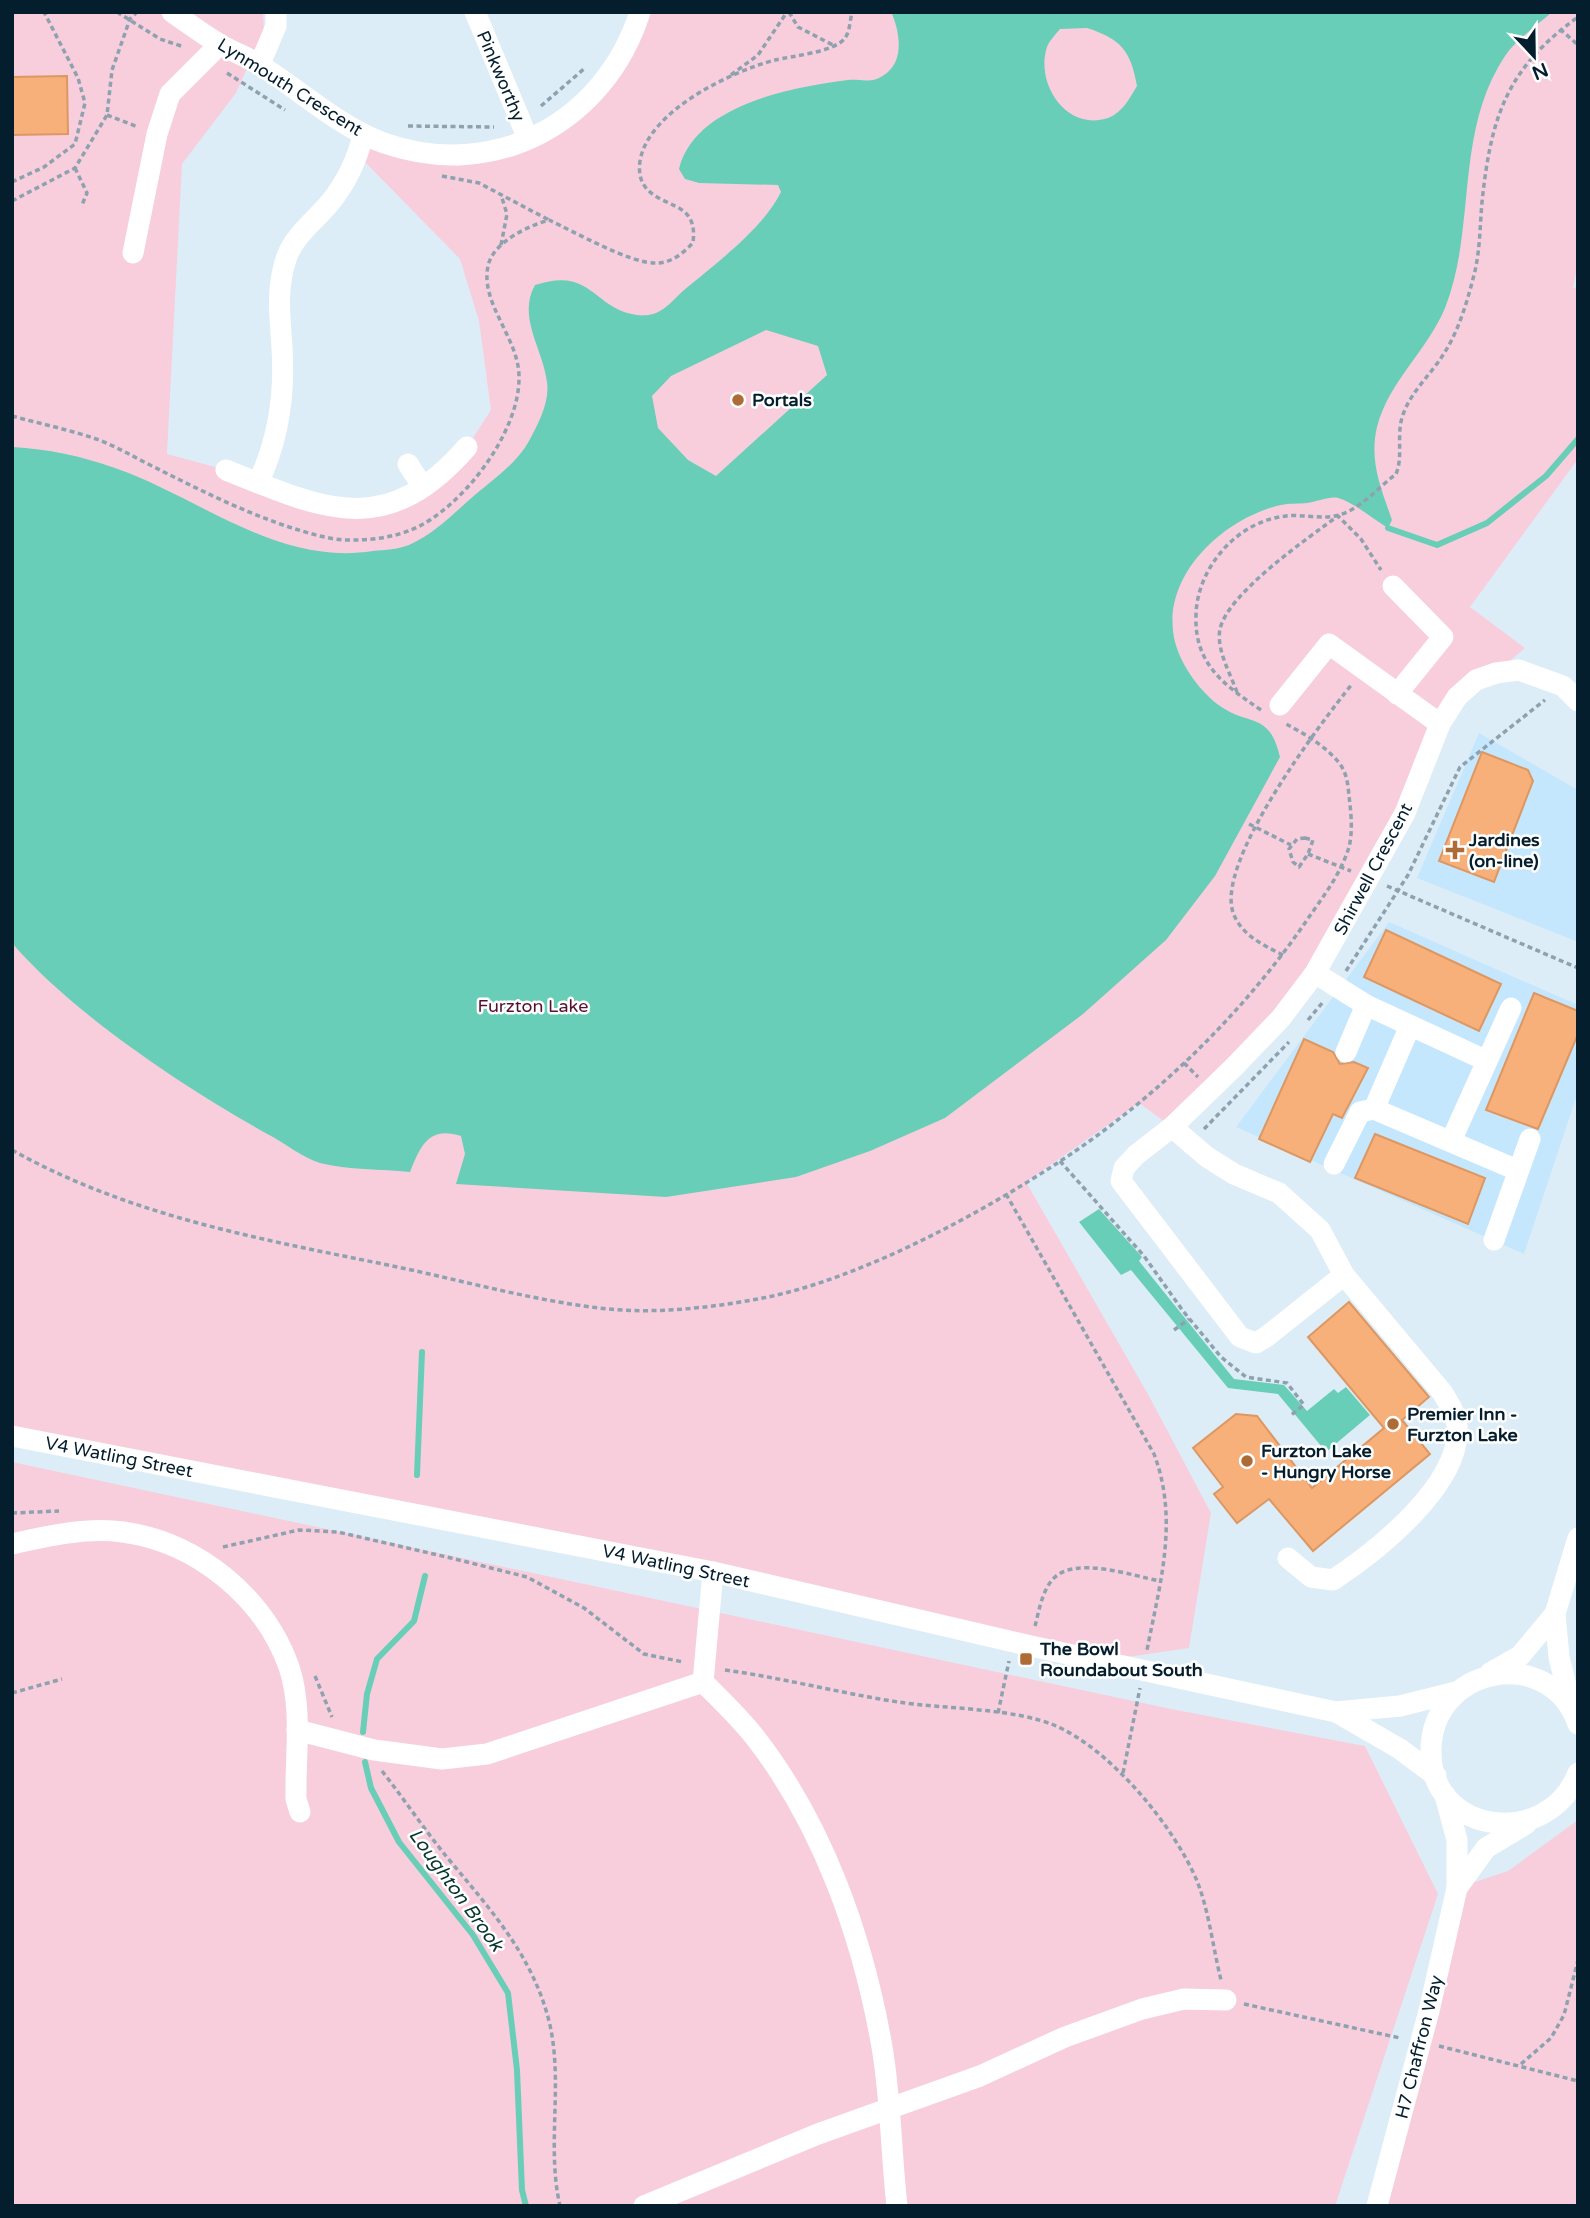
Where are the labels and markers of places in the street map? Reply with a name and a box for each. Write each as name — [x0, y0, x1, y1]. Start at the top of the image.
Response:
place label: Portals — [752, 389, 812, 411]
marker: Portals — [730, 392, 746, 408]
place label: Jardines (on-line) — [1468, 829, 1540, 872]
marker: Jardines (on-line) — [1447, 842, 1463, 858]
place label: Premier Inn - Furzton Lake — [1407, 1403, 1518, 1446]
marker: Premier Inn - Furzton Lake — [1385, 1416, 1401, 1432]
place label: Furzton Lake - Hungry Horse — [1261, 1440, 1391, 1483]
marker: Furzton Lake - Hungry Horse — [1239, 1453, 1255, 1469]
place label: The Bowl Roundabout South — [1039, 1638, 1203, 1681]
marker: The Bowl Roundabout South — [1018, 1651, 1034, 1667]

